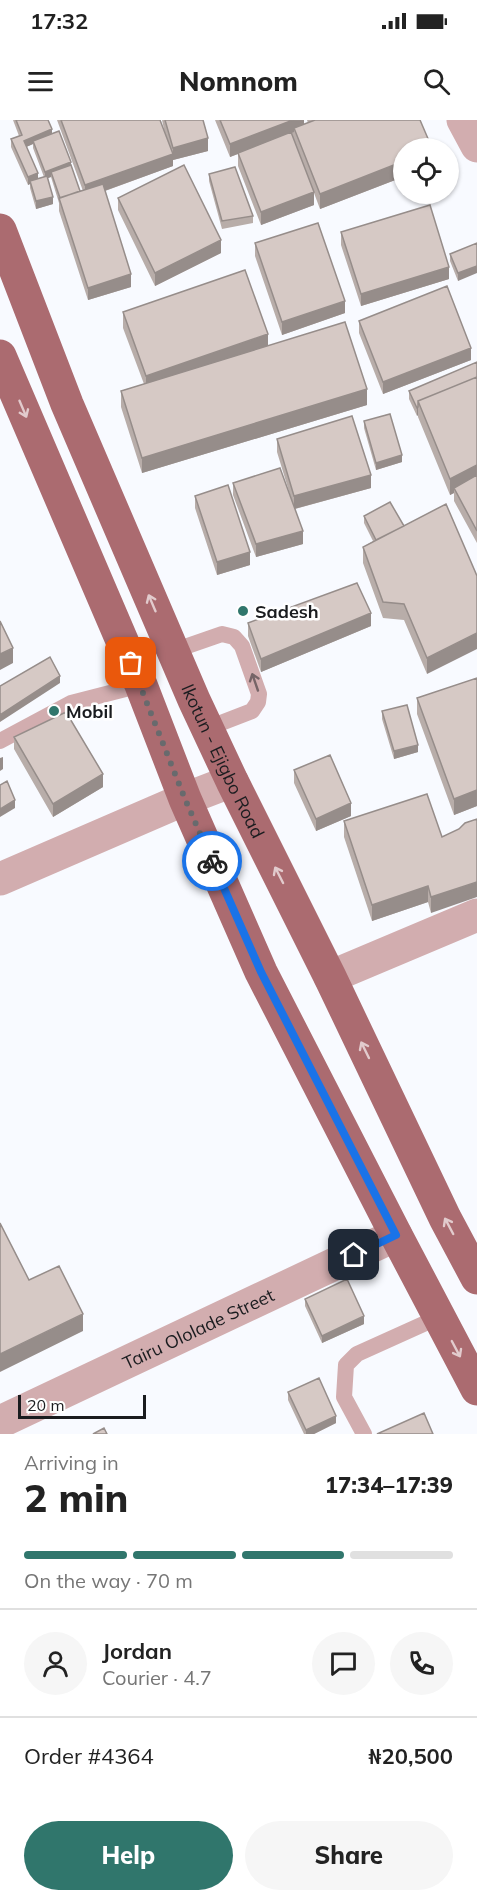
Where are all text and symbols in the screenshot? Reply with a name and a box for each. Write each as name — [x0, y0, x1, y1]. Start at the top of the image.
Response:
text: 17:32 — [30, 7, 88, 35]
text: Nomnom — [179, 64, 298, 98]
icon: menu — [24, 65, 57, 98]
icon: search — [420, 65, 453, 98]
map controls — [393, 138, 459, 204]
button: locate — [393, 138, 459, 204]
one-way arrow — [18, 400, 29, 418]
one-way arrow — [146, 595, 157, 613]
place label: Sadesh — [255, 600, 319, 623]
marker: Sadesh — [236, 604, 250, 618]
pin — [105, 637, 156, 688]
icon: bag — [114, 646, 147, 679]
one-way arrow — [248, 673, 259, 692]
street label: Ikotun - Ejigbo Road — [177, 680, 270, 842]
place label: Mobil — [66, 700, 113, 723]
marker: Mobil — [47, 704, 61, 718]
courier — [182, 831, 242, 891]
icon: bike — [196, 845, 229, 878]
one-way arrow — [273, 867, 284, 885]
one-way arrow — [358, 1042, 370, 1060]
one-way arrow — [443, 1218, 455, 1235]
pin — [328, 1229, 379, 1280]
icon: home — [337, 1238, 370, 1271]
street label: Tairu Ololade Street — [119, 1283, 278, 1374]
one-way arrow — [451, 1339, 462, 1357]
scale bar — [18, 1392, 146, 1420]
text: 20 m — [27, 1395, 64, 1415]
text: Arriving in — [24, 1450, 119, 1475]
text: 17:34–17:39 — [325, 1471, 453, 1499]
text: 2 min — [24, 1473, 129, 1522]
text: On the way · 70 m — [24, 1568, 193, 1593]
button: person — [24, 1632, 87, 1695]
button: chat — [312, 1632, 375, 1695]
button: phone — [390, 1632, 453, 1695]
text: Jordan — [102, 1637, 172, 1665]
text: Courier · 4.7 — [102, 1665, 212, 1690]
text: Order #4364 — [24, 1742, 154, 1770]
text: ₦20,500 — [368, 1742, 453, 1770]
button: Help — [24, 1821, 233, 1890]
button: Share — [245, 1821, 453, 1890]

